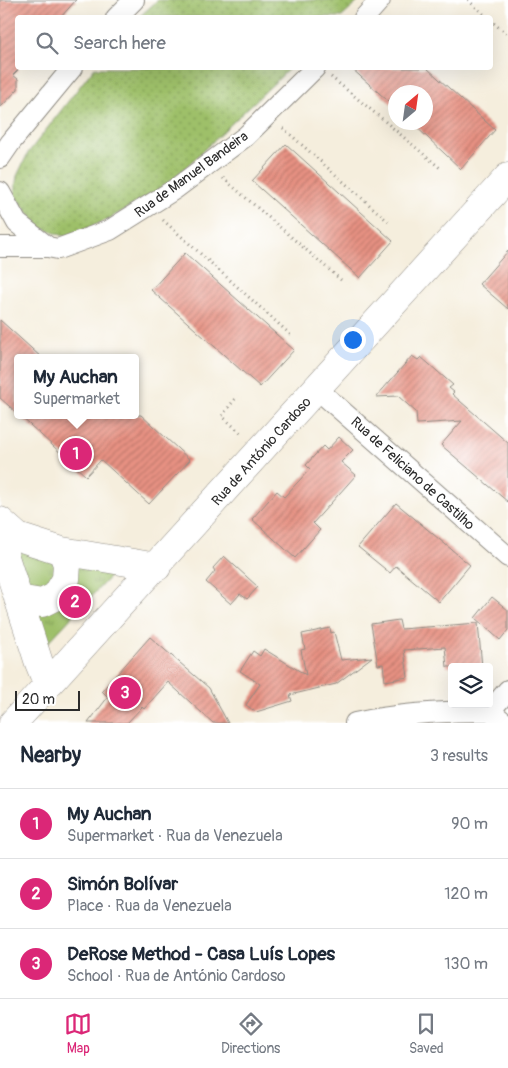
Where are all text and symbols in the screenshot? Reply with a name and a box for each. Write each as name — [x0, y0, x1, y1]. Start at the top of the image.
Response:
search box — [15, 15, 493, 70]
icon: search — [33, 29, 61, 57]
text: Search here — [73, 31, 166, 55]
north arrow — [388, 85, 433, 130]
street label: Rua de Manuel Bandeira — [131, 128, 251, 221]
your location — [340, 327, 366, 353]
popup — [14, 354, 139, 419]
text: My Auchan — [33, 365, 118, 389]
text: Supermarket — [33, 389, 120, 409]
street label: Rua de António Cardoso — [208, 393, 315, 509]
street label: Rua de Feliciano de Castilho — [347, 413, 478, 534]
pin: 1 — [60, 435, 92, 473]
pin: 2 — [59, 583, 91, 621]
map controls — [448, 663, 493, 708]
button: layers — [448, 663, 493, 708]
pin: 3 — [109, 674, 141, 712]
scale bar — [15, 688, 80, 711]
text: 20 m — [22, 691, 55, 708]
text: Nearby — [20, 742, 81, 769]
text: 3 results — [430, 746, 488, 766]
text: My Auchan — [67, 802, 152, 826]
text: 1 — [33, 814, 39, 834]
text: 90 m — [451, 814, 488, 834]
text: Supermarket · Rua da Venezuela — [67, 826, 283, 846]
text: Simón Bolívar — [67, 872, 178, 896]
text: 2 — [32, 884, 40, 904]
text: 120 m — [444, 884, 488, 904]
text: Place · Rua da Venezuela — [67, 896, 232, 916]
text: DeRose Method - Casa Luís Lopes — [67, 942, 335, 966]
text: 3 — [32, 954, 40, 974]
text: 130 m — [444, 954, 488, 974]
text: School · Rua de António Cardoso — [67, 966, 286, 986]
tab: Map — [64, 1010, 92, 1057]
tab: Directions — [221, 1010, 280, 1057]
tab: Saved — [409, 1010, 444, 1057]

